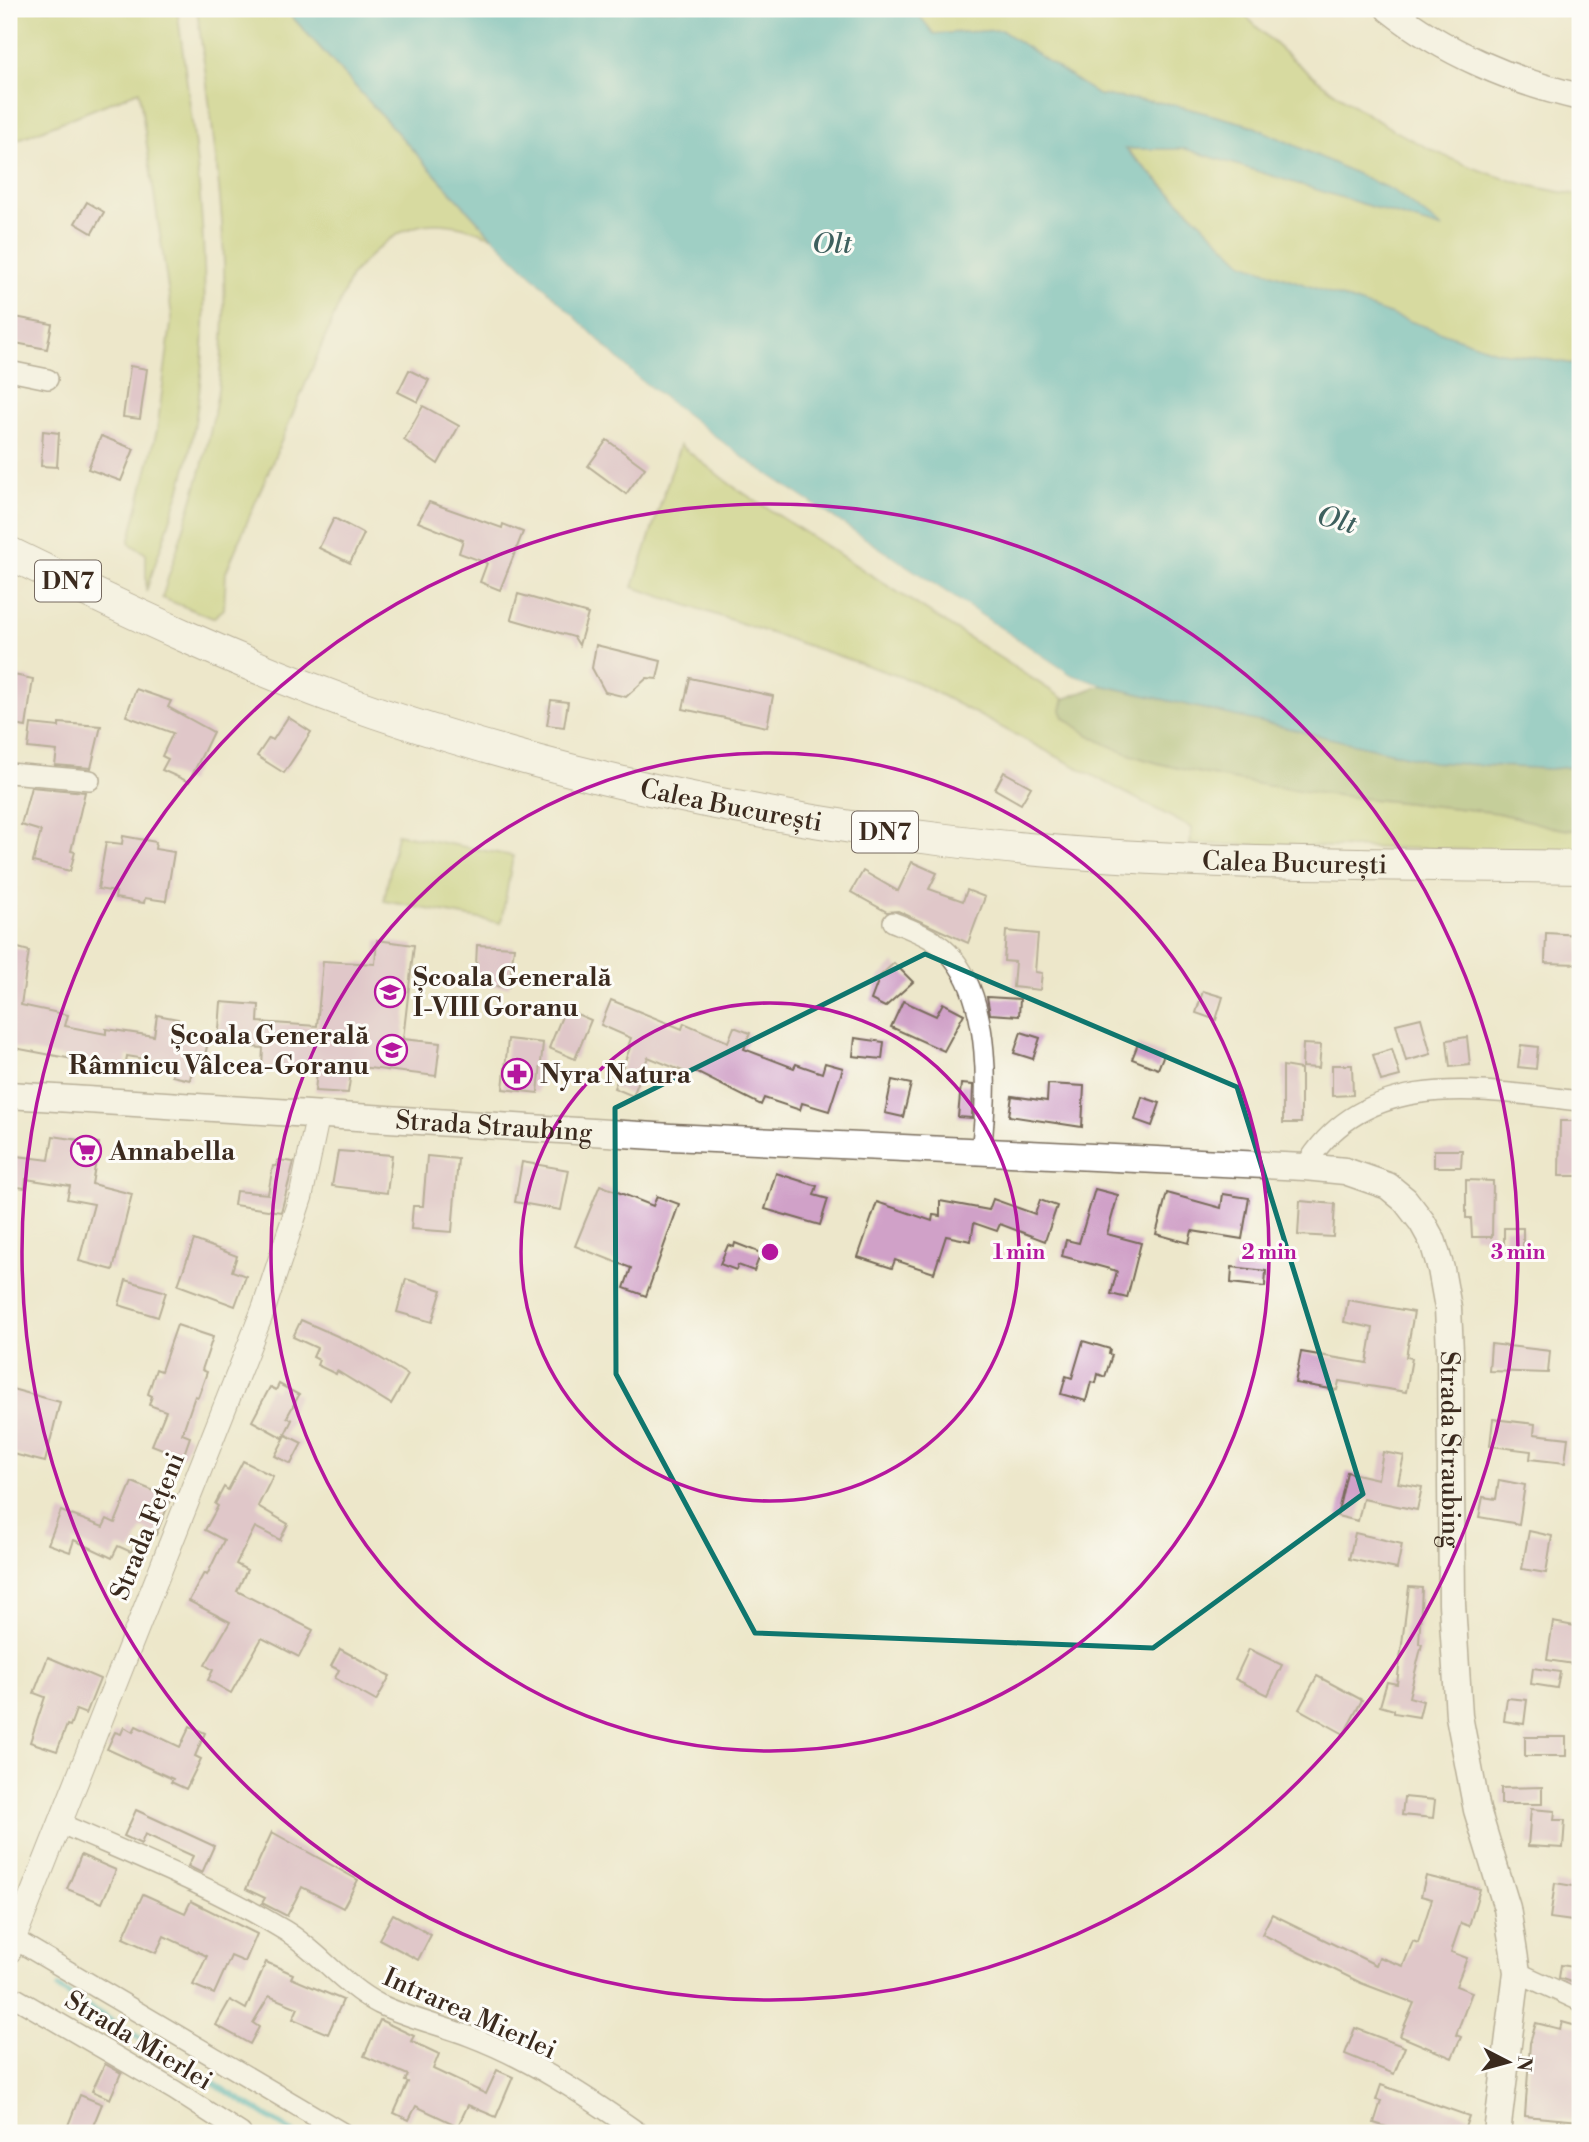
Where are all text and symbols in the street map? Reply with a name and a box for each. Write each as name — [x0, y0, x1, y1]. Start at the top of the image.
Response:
water label: Olt — [812, 227, 853, 262]
water label: Olt — [1313, 498, 1361, 543]
road number: DN7 — [35, 560, 101, 602]
street label: Calea București — [637, 772, 825, 839]
road number: DN7 — [852, 812, 918, 852]
street label: Calea București — [1201, 845, 1387, 881]
place label: Școala Generală I-VIII Goranu — [413, 962, 612, 1024]
school or university icon: Școala Generală I-VIII Goranu — [373, 975, 407, 1009]
place label: Școala Generală Râmnicu Vâlcea-Goranu — [69, 1020, 370, 1082]
school or university icon: Școala Generală Râmnicu Vâlcea-Goranu — [375, 1033, 409, 1067]
pharmacy icon: Nyra Natura — [500, 1057, 534, 1091]
place label: Nyra Natura — [540, 1059, 692, 1091]
street label: Strada Straubing — [394, 1105, 594, 1149]
supermarket icon: Annabella — [69, 1134, 103, 1168]
place label: Annabella — [108, 1136, 236, 1168]
centre of rings — [758, 1240, 782, 1264]
text: 1 min — [993, 1240, 1045, 1266]
text: 2 min — [1241, 1240, 1297, 1266]
text: 3 min — [1491, 1240, 1545, 1266]
street label: Strada Straubing — [1433, 1351, 1467, 1549]
street label: Strada Fețeni — [104, 1448, 192, 1605]
street label: Intrarea Mierlei — [378, 1961, 561, 2066]
street label: Strada Mierlei — [59, 1984, 218, 2097]
north arrow — [1474, 2026, 1544, 2096]
text: N — [1511, 2055, 1537, 2072]

